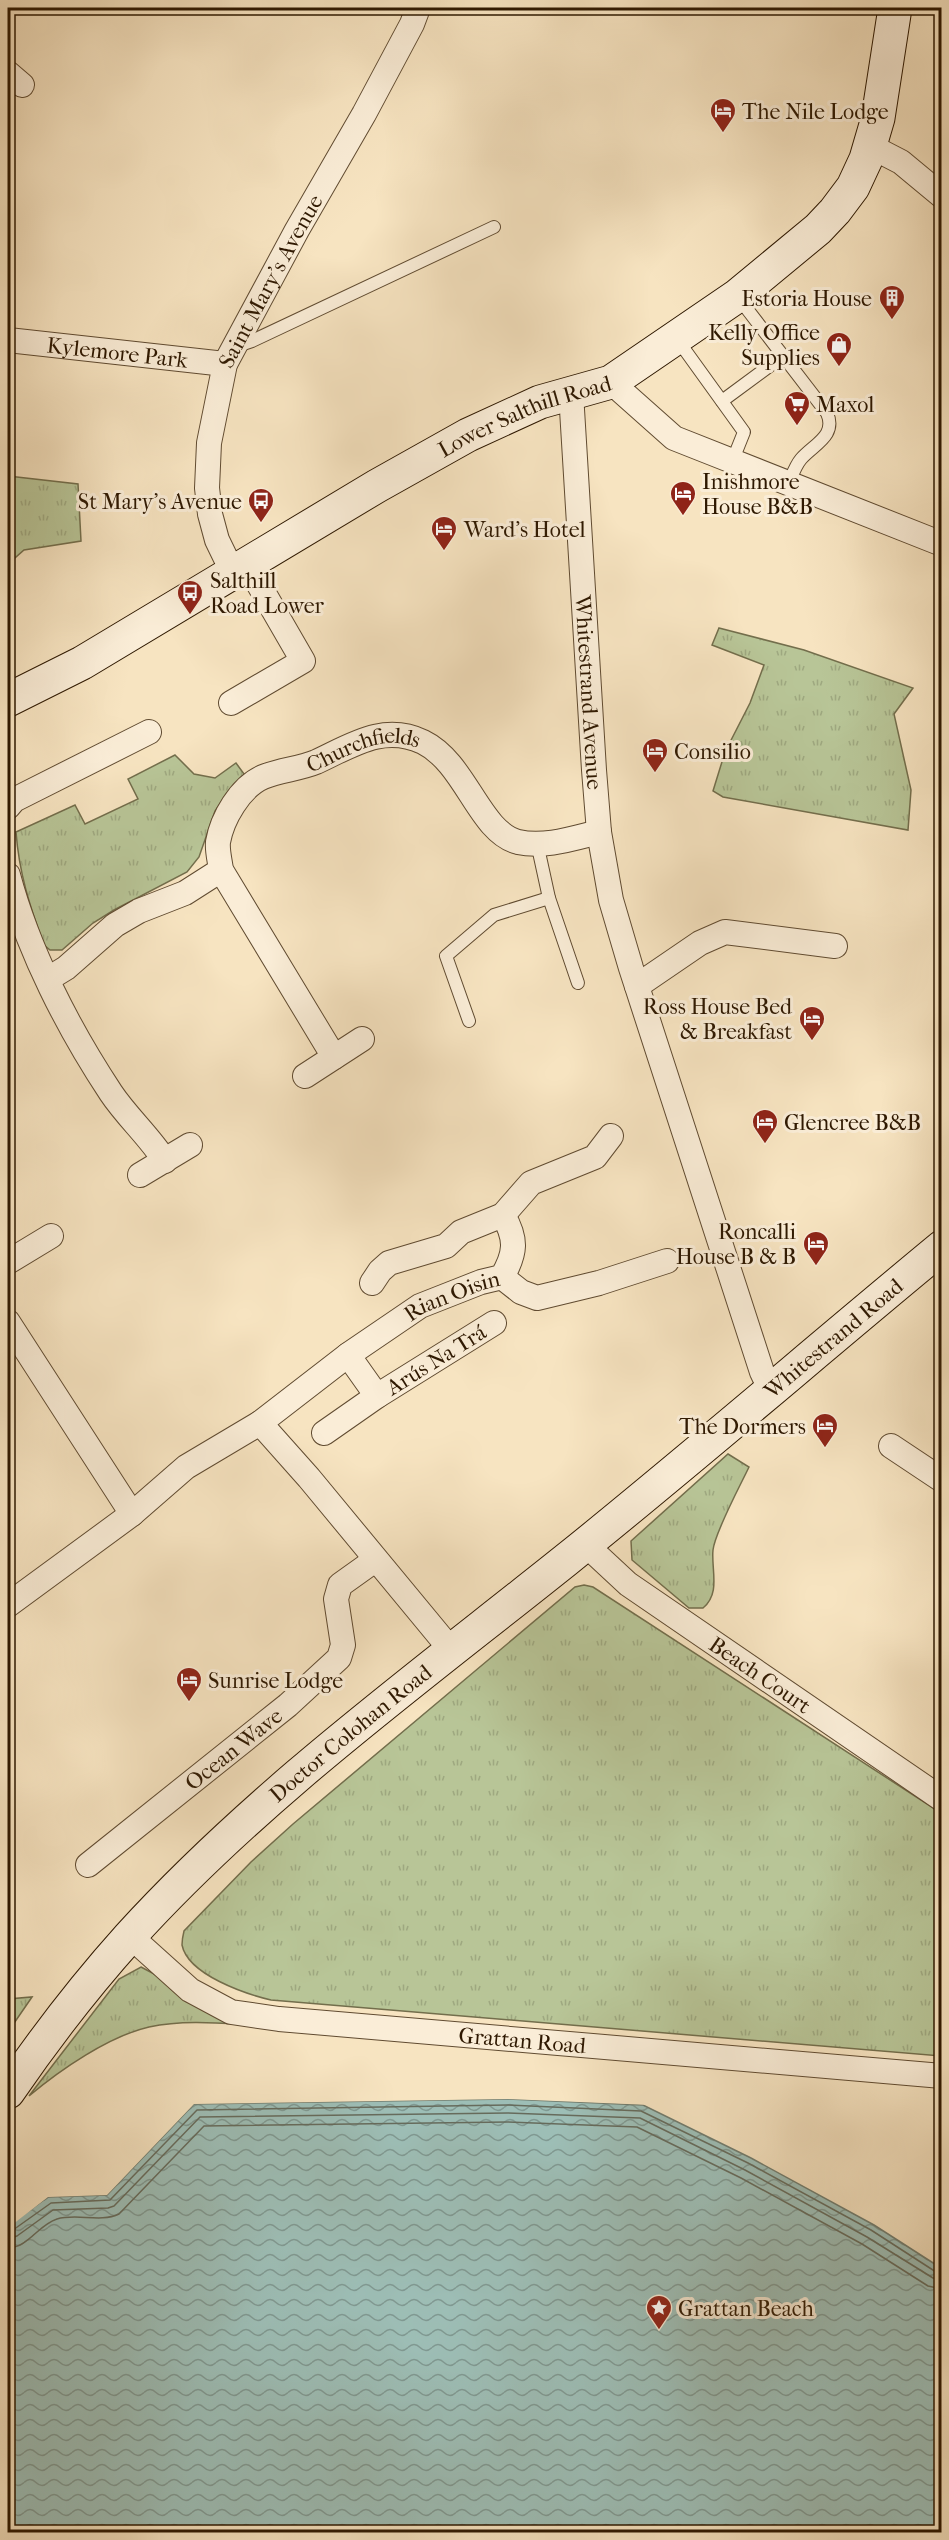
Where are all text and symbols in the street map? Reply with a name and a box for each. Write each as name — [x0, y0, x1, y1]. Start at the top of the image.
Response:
hotel icon: The Nile Lodge — [708, 96, 738, 134]
place label: The Nile Lodge — [742, 99, 889, 125]
street label: Saint Mary's Avenue — [213, 190, 329, 373]
building icon: Estoria House — [877, 283, 907, 321]
place label: Estoria House — [741, 286, 872, 312]
place label: Kelly Office Supplies — [708, 320, 820, 371]
shop icon: Kelly Office Supplies — [824, 330, 854, 368]
street label: Kylemore Park — [45, 332, 190, 374]
street label: Lower Salthill Road — [434, 370, 615, 463]
supermarket icon: Maxol — [782, 389, 812, 427]
place label: Maxol — [816, 392, 874, 418]
place label: Inishmore House B&B — [702, 469, 813, 520]
hotel icon: Inishmore House B&B — [668, 479, 698, 517]
bus stop icon: St Mary's Avenue — [246, 486, 276, 524]
place label: St Mary's Avenue — [78, 489, 242, 515]
hotel icon: Ward's Hotel — [429, 514, 459, 552]
place label: Ward's Hotel — [463, 517, 586, 543]
place label: Salthill Road Lower — [210, 568, 325, 619]
bus stop icon: Salthill Road Lower — [175, 578, 205, 616]
street label: Whitestrand Avenue — [569, 593, 608, 791]
street label: Churchfields — [303, 723, 424, 778]
hotel icon: Consilio — [640, 736, 670, 774]
place label: Consilio — [674, 739, 751, 765]
place label: Ross House Bed & Breakfast — [643, 994, 793, 1045]
hotel icon: Ross House Bed & Breakfast — [797, 1004, 827, 1042]
hotel icon: Glencree B&B — [750, 1107, 780, 1145]
place label: Glencree B&B — [784, 1110, 921, 1136]
place label: Roncalli House B & B — [676, 1219, 796, 1270]
hotel icon: Roncalli House B & B — [801, 1229, 831, 1267]
street label: Rian Oisin — [399, 1266, 503, 1327]
street label: Whitestrand Road — [758, 1272, 909, 1405]
street label: Arús Na Trá — [381, 1319, 492, 1402]
hotel icon: The Dormers — [810, 1411, 840, 1449]
place label: The Dormers — [679, 1414, 806, 1440]
street label: Beach Court — [704, 1631, 816, 1719]
street label: Doctor Colohan Road — [264, 1659, 438, 1808]
hotel icon: Sunrise Lodge — [174, 1665, 204, 1703]
place label: Sunrise Lodge — [208, 1668, 343, 1694]
street label: Ocean Wave — [180, 1703, 288, 1796]
street label: Grattan Road — [458, 2023, 588, 2059]
place icon: Grattan Beach — [644, 2293, 674, 2331]
place label: Grattan Beach — [678, 2296, 814, 2322]

